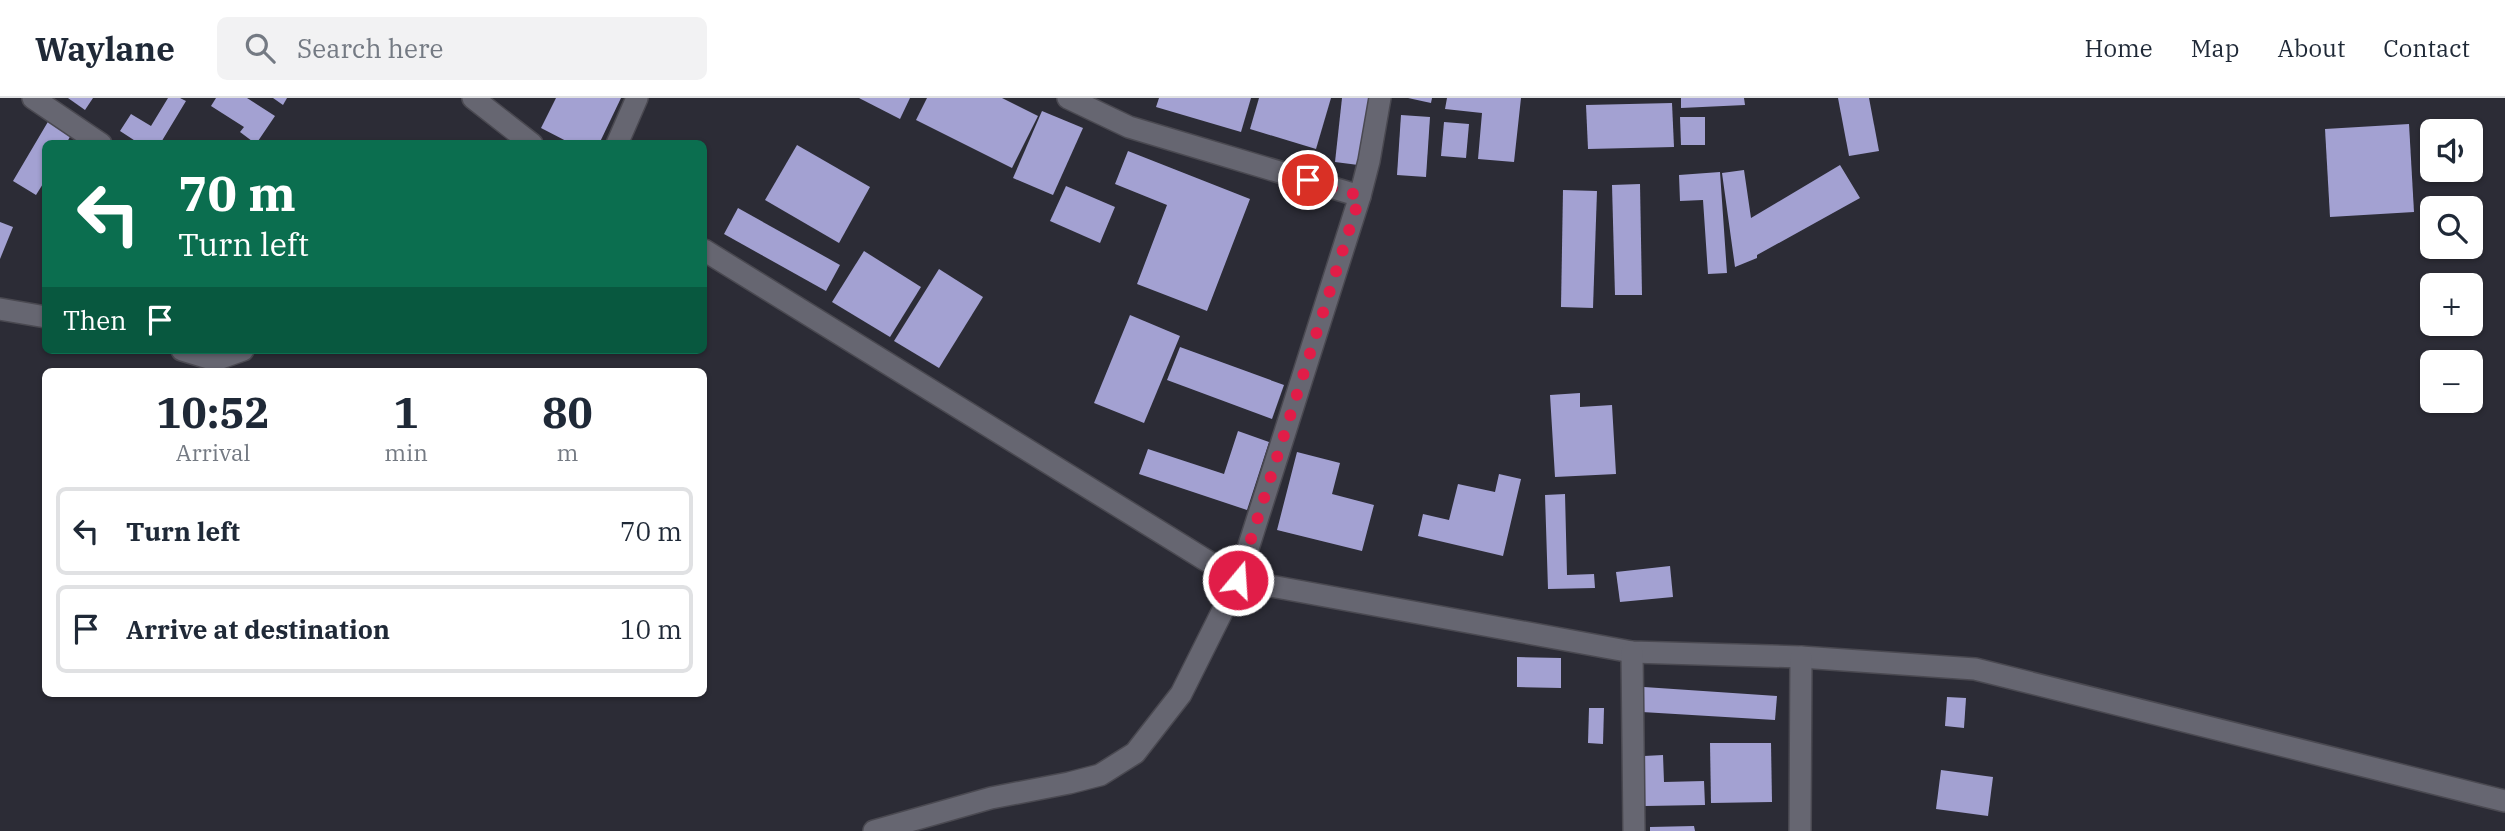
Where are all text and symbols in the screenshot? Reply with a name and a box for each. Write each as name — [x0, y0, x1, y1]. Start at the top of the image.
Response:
search box — [217, 17, 707, 80]
text: Waylane — [35, 27, 175, 70]
icon: search — [241, 29, 279, 67]
text: Search here — [297, 31, 443, 65]
text: Home — [2085, 32, 2153, 64]
text: Map — [2191, 32, 2239, 64]
text: About — [2277, 32, 2345, 64]
text: Contact — [2383, 32, 2470, 64]
map controls — [2420, 119, 2483, 413]
button: sound — [2420, 119, 2483, 182]
pin — [1278, 150, 1338, 210]
text: 70 m — [178, 161, 296, 224]
icon: arrive — [1289, 161, 1327, 199]
icon: left — [63, 168, 154, 259]
button: search — [2420, 196, 2483, 259]
text: Turn left — [178, 223, 309, 265]
button: + — [2420, 273, 2483, 336]
icon: arrive — [141, 301, 179, 339]
text: Then — [63, 303, 127, 337]
button: − — [2420, 350, 2483, 413]
text: 10:52 — [156, 385, 270, 440]
text: 1 — [393, 385, 419, 440]
text: 80 — [542, 385, 593, 440]
text: Arrival — [176, 437, 250, 467]
text: min — [384, 437, 428, 467]
text: m — [557, 437, 578, 467]
icon: left — [67, 512, 105, 550]
text: Turn left — [126, 514, 240, 548]
text: 70 m — [620, 514, 682, 548]
position arrow — [1201, 543, 1275, 617]
icon: arrive — [67, 610, 105, 648]
text: Arrive at destination — [126, 612, 390, 646]
text: 10 m — [620, 612, 682, 646]

